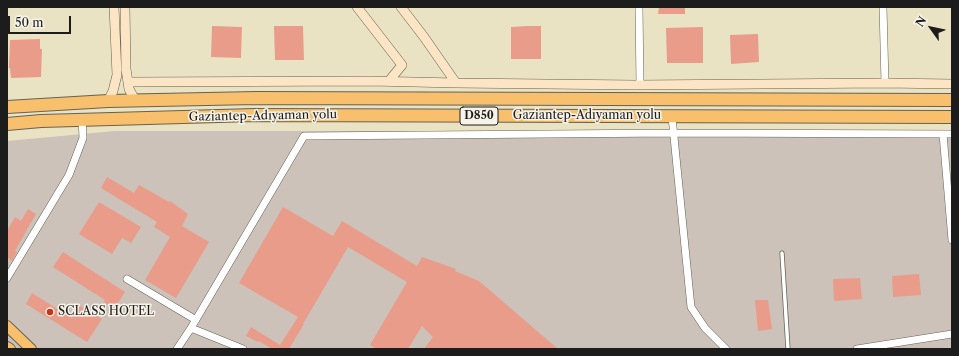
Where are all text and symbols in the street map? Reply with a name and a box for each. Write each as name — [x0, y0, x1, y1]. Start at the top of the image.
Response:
scale bar — [10, 8, 73, 34]
north arrow — [911, 8, 951, 48]
text: N — [912, 14, 929, 29]
text: 50 m — [15, 15, 44, 30]
road number: D850 — [460, 107, 498, 125]
street label: Gaziantep-Adıyaman yolu — [189, 108, 337, 124]
street label: Gaziantep-Adıyaman yolu — [513, 109, 661, 123]
place label: SCLASS HOTEL — [58, 305, 154, 319]
marker: SCLASS HOTEL — [45, 307, 55, 317]

